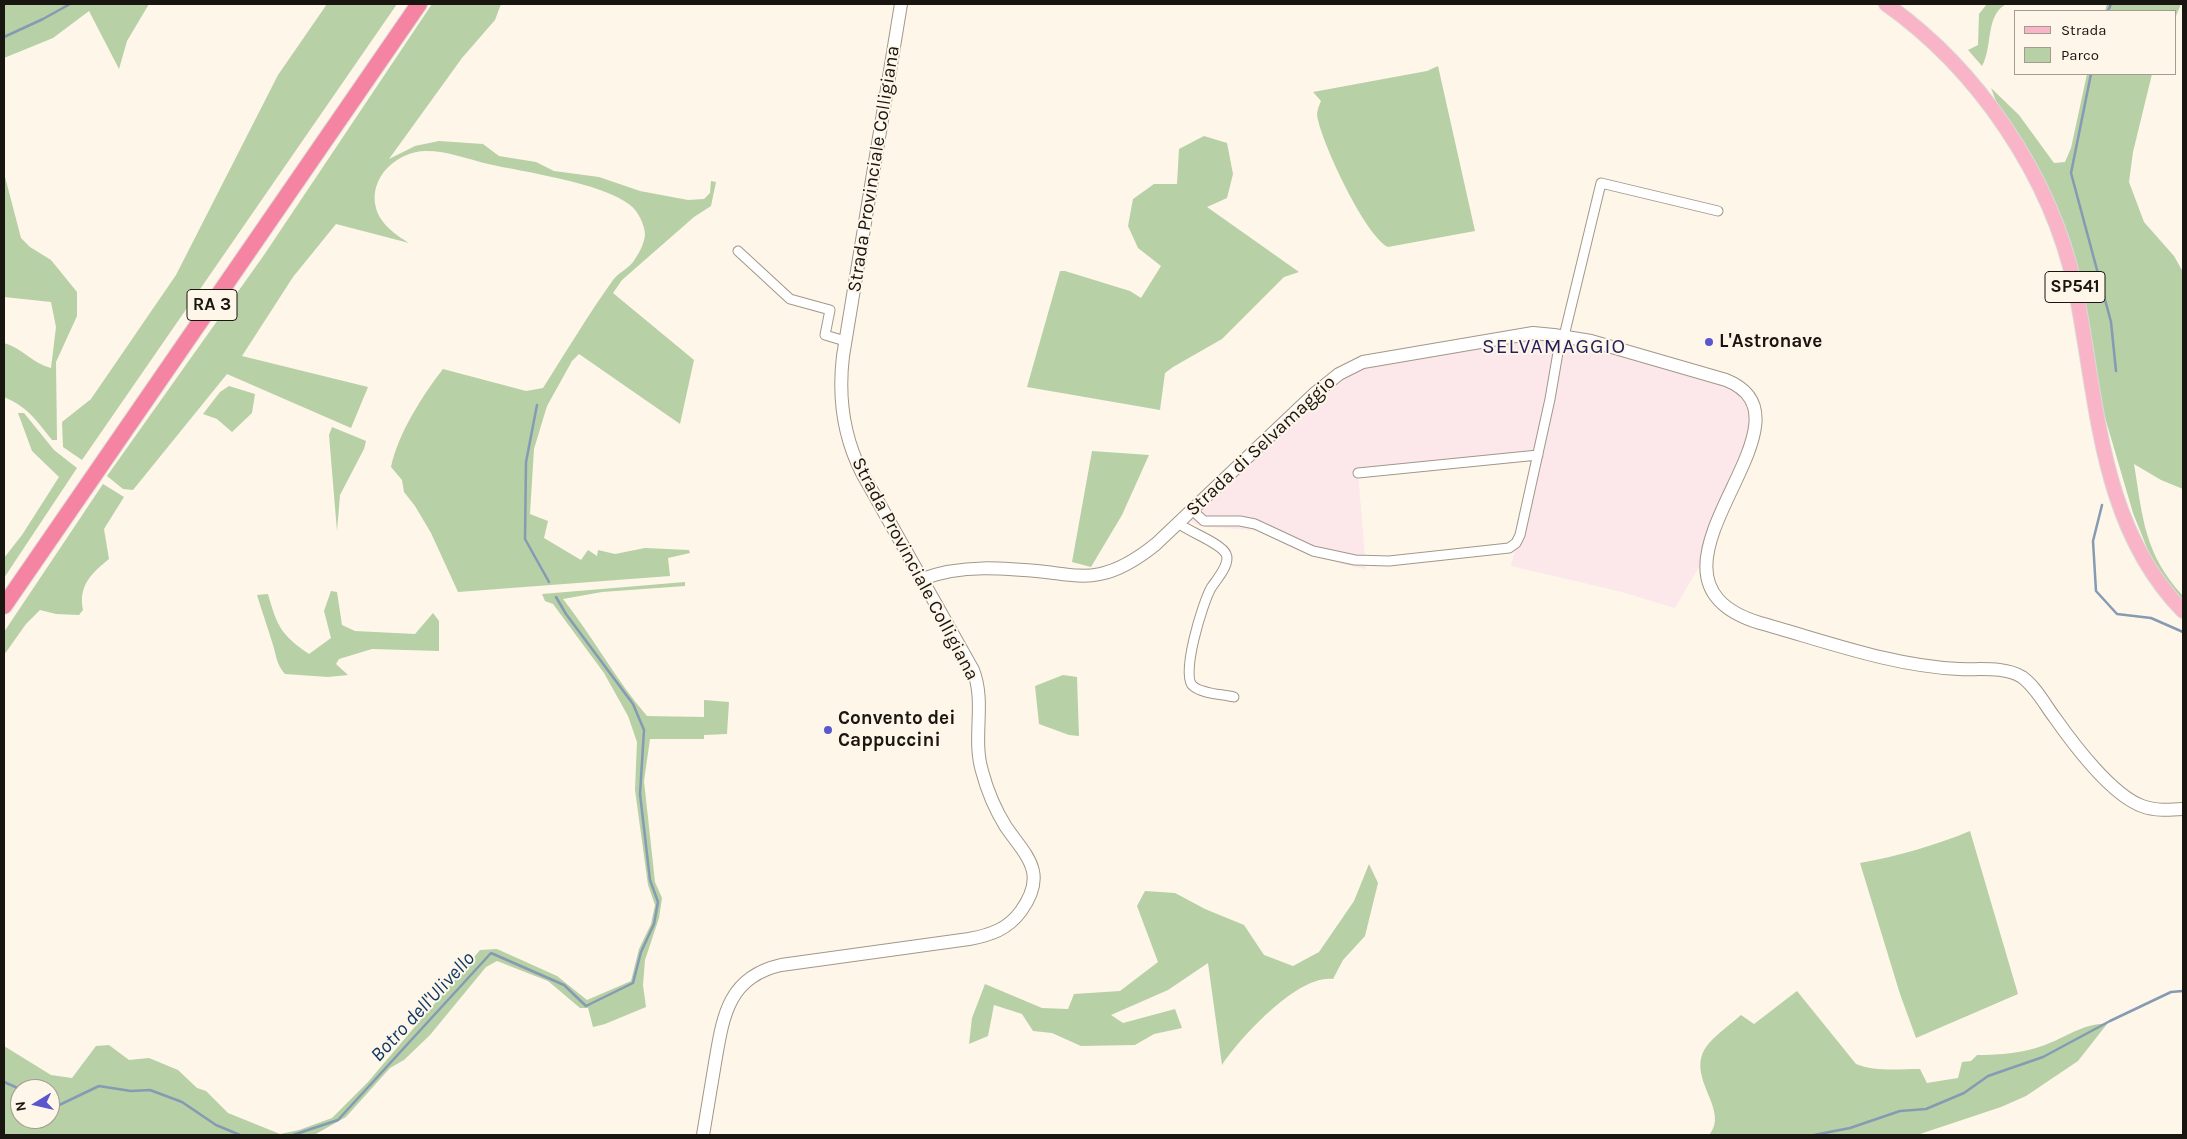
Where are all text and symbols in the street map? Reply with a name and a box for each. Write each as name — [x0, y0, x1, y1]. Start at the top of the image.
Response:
legend — [2014, 10, 2177, 75]
text: Strada — [2061, 21, 2107, 39]
street label: Strada Provinciale Colligiana — [843, 44, 905, 294]
text: Parco — [2061, 46, 2099, 64]
road number: SP541 — [2045, 272, 2105, 302]
road number: RA 3 — [187, 290, 237, 320]
place label: L'Astronave — [1719, 331, 1822, 353]
district label: SELVAMAGGIO — [1481, 334, 1627, 360]
marker: L'Astronave — [1703, 336, 1715, 348]
street label: Strada di Selvamaggio — [1182, 371, 1340, 521]
street label: Strada Provinciale Colligiana — [846, 454, 984, 684]
place label: Convento dei Cappuccini — [838, 708, 955, 752]
marker: Convento dei Cappuccini — [822, 724, 834, 736]
water label: Botro dell'Ulivello — [366, 947, 480, 1067]
north arrow — [10, 1079, 60, 1129]
text: N — [11, 1100, 30, 1113]

